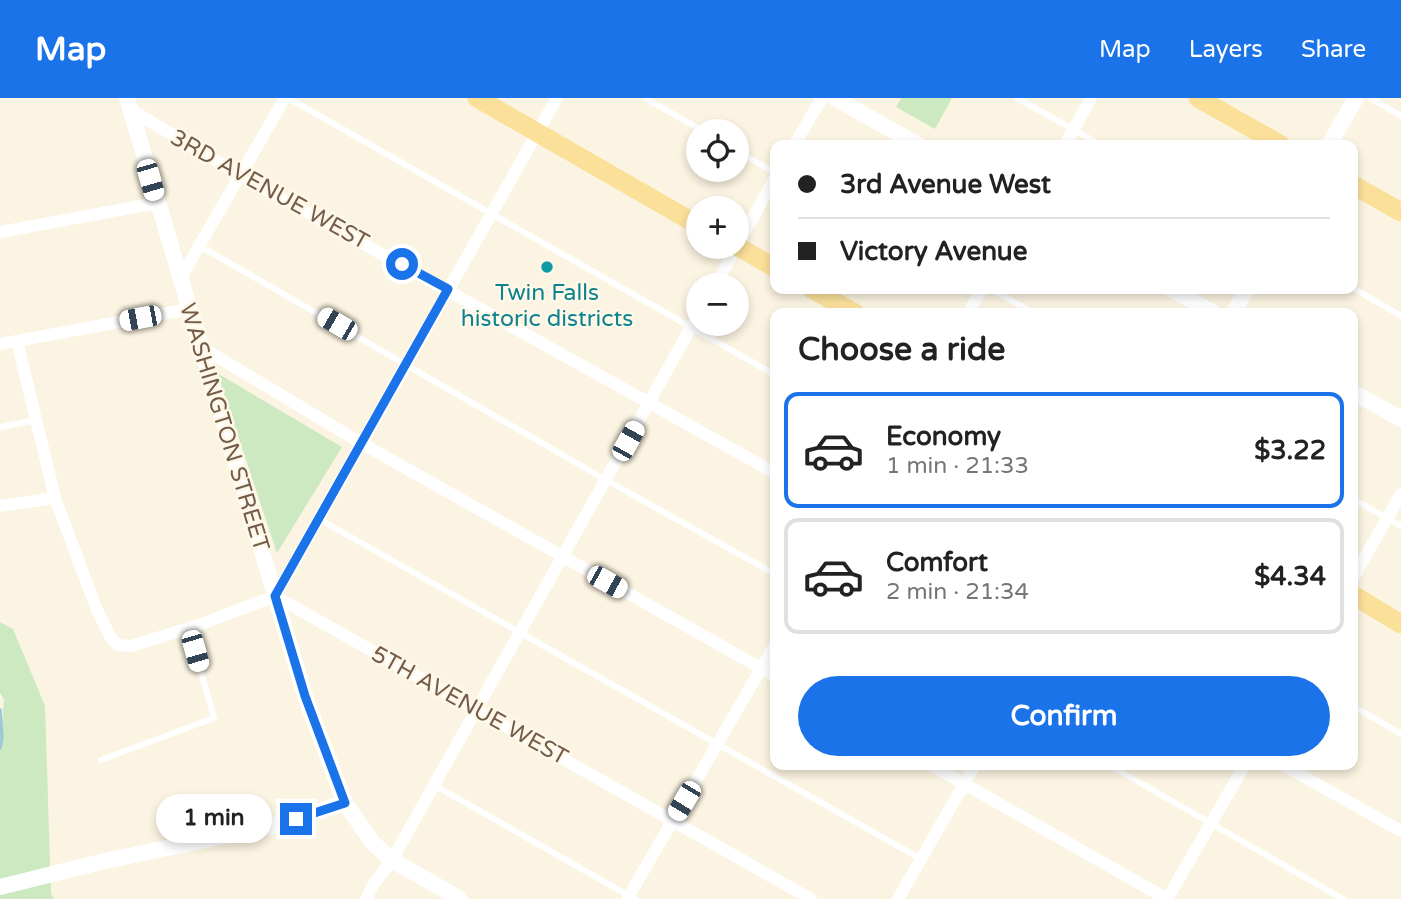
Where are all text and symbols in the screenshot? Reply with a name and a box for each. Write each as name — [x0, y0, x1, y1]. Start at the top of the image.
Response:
text: Map — [35, 30, 106, 69]
text: Map — [1099, 35, 1151, 64]
text: Layers — [1189, 35, 1263, 64]
text: Share — [1301, 35, 1366, 64]
map controls — [686, 119, 749, 336]
button: locate — [686, 119, 749, 182]
street label: 3RD AVENUE WEST — [165, 124, 374, 256]
car — [135, 157, 166, 203]
text: 3rd Avenue West — [840, 169, 1051, 200]
button: + — [686, 196, 749, 259]
text: Victory Avenue — [840, 236, 1027, 267]
route start — [386, 248, 418, 280]
marker: Twin Falls historic districts — [539, 259, 555, 275]
button: − — [686, 273, 749, 336]
place label: Twin Falls historic districts — [461, 279, 633, 333]
street label: WASHINGTON STREET — [173, 300, 275, 555]
car — [118, 304, 163, 332]
car — [314, 304, 361, 344]
text: Choose a ride — [798, 331, 1005, 369]
car — [609, 418, 648, 464]
icon: car — [802, 419, 865, 482]
text: Economy — [886, 421, 1001, 452]
text: $3.22 — [1254, 435, 1326, 466]
text: 1 min · 21:33 — [886, 452, 1029, 480]
icon: car — [802, 545, 865, 608]
text: Comfort — [886, 547, 988, 578]
text: $4.34 — [1254, 561, 1326, 592]
car — [584, 563, 631, 601]
text: 2 min · 21:34 — [886, 578, 1029, 606]
car — [180, 628, 211, 674]
street label: 5TH AVENUE WEST — [366, 640, 573, 772]
button: Confirm — [798, 676, 1330, 756]
car — [665, 778, 704, 824]
callout: 1 min — [156, 794, 272, 844]
route end — [280, 803, 312, 835]
text: 1 min — [183, 804, 245, 832]

